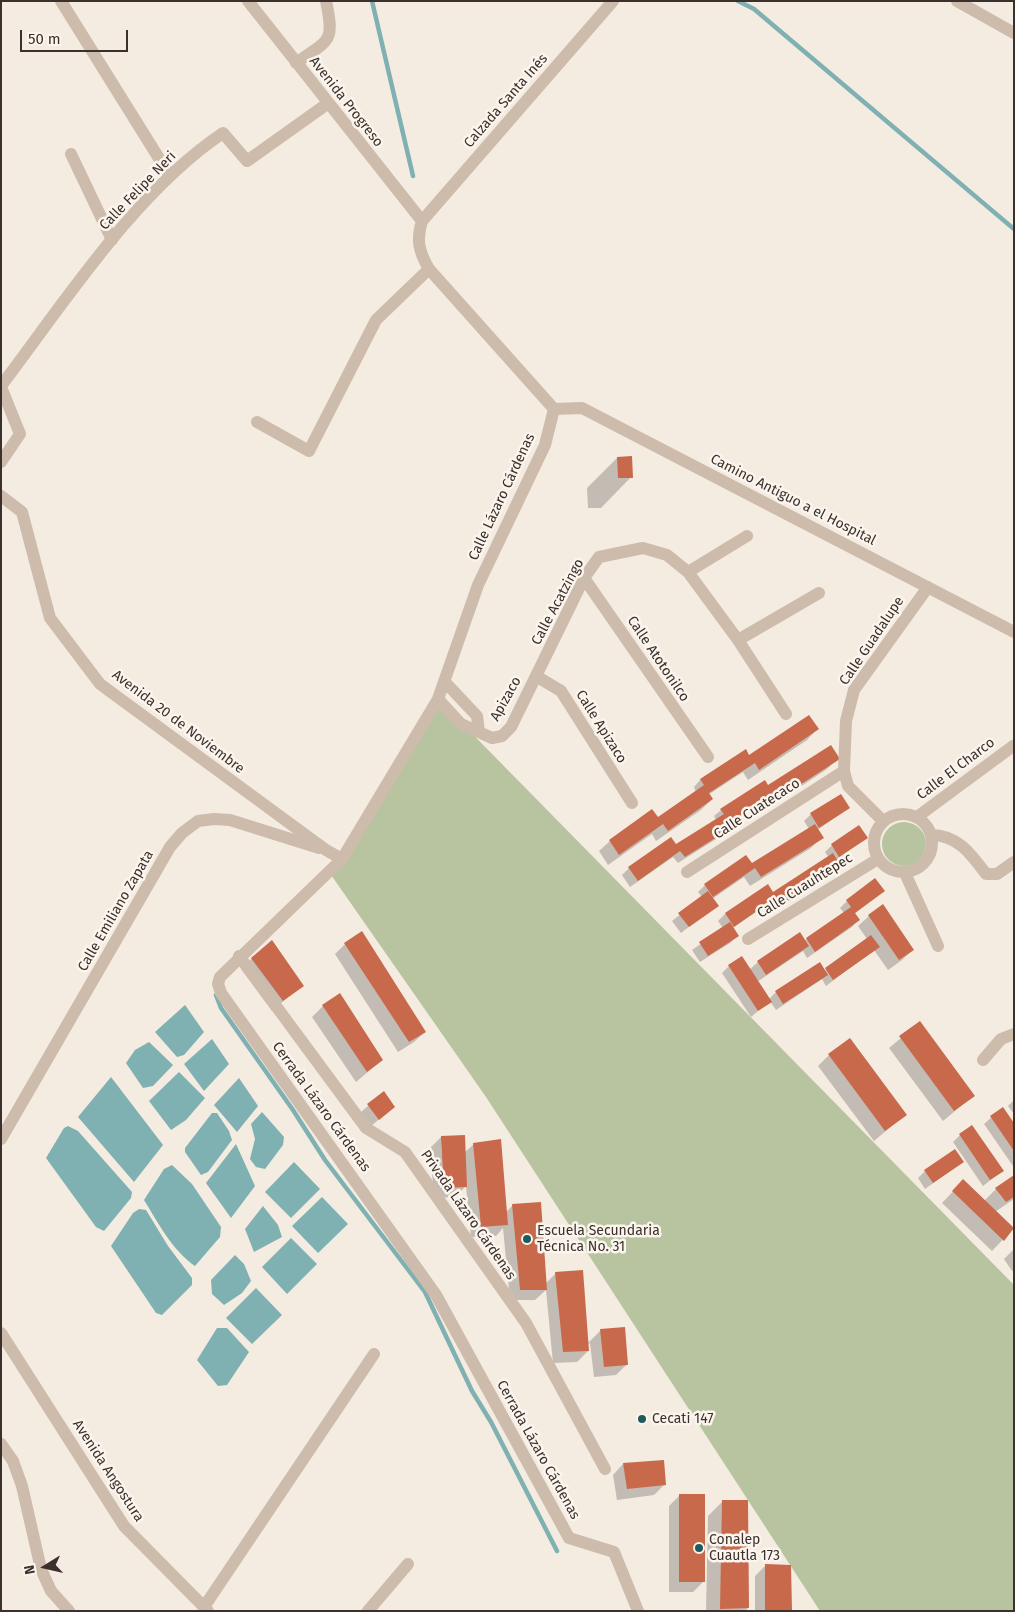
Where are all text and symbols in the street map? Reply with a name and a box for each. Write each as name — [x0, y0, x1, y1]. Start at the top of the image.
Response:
scale bar — [22, 20, 130, 52]
text: 50 m — [28, 30, 61, 48]
street label: Calzada Santa Inés — [461, 51, 551, 151]
street label: Avenida Progreso — [306, 54, 386, 150]
street label: Calle Felipe Neri — [96, 148, 180, 234]
street label: Calle Lázaro Cárdenas — [465, 431, 539, 563]
street label: Camino Antiguo a el Hospital — [707, 451, 879, 549]
street label: Calle Acatzingo — [528, 556, 588, 648]
street label: Calle Guadalupe — [836, 593, 908, 689]
street label: Calle Atotonilco — [623, 613, 693, 705]
street label: Avenida 20 de Noviembre — [108, 667, 248, 777]
street label: Apizaco — [487, 674, 525, 724]
street label: Calle Apizaco — [572, 687, 630, 767]
street label: Calle El Charco — [914, 734, 998, 804]
street label: Calle Cuatecaco — [711, 775, 803, 843]
street label: Calle Emiliano Zapata — [75, 848, 157, 974]
street label: Calle Cuauhtepec — [754, 850, 856, 922]
street label: Cerrada Lázaro Cárdenas — [268, 1039, 374, 1175]
street label: Privada Lázaro Cárdenas — [417, 1147, 519, 1283]
place label: Escuela Secundaria Técnica No. 31 — [537, 1223, 660, 1256]
marker: Escuela Secundaria Técnica No. 31 — [521, 1233, 533, 1245]
street label: Cerrada Lázaro Cárdenas — [493, 1378, 583, 1522]
place label: Cecati 147 — [652, 1411, 713, 1427]
marker: Cecati 147 — [636, 1413, 648, 1425]
street label: Avenida Angostura — [69, 1417, 147, 1525]
place label: Conalep Cuautla 173 — [709, 1532, 780, 1564]
north arrow — [20, 1542, 70, 1592]
marker: Conalep Cuautla 173 — [693, 1542, 705, 1554]
text: N — [21, 1564, 39, 1576]

